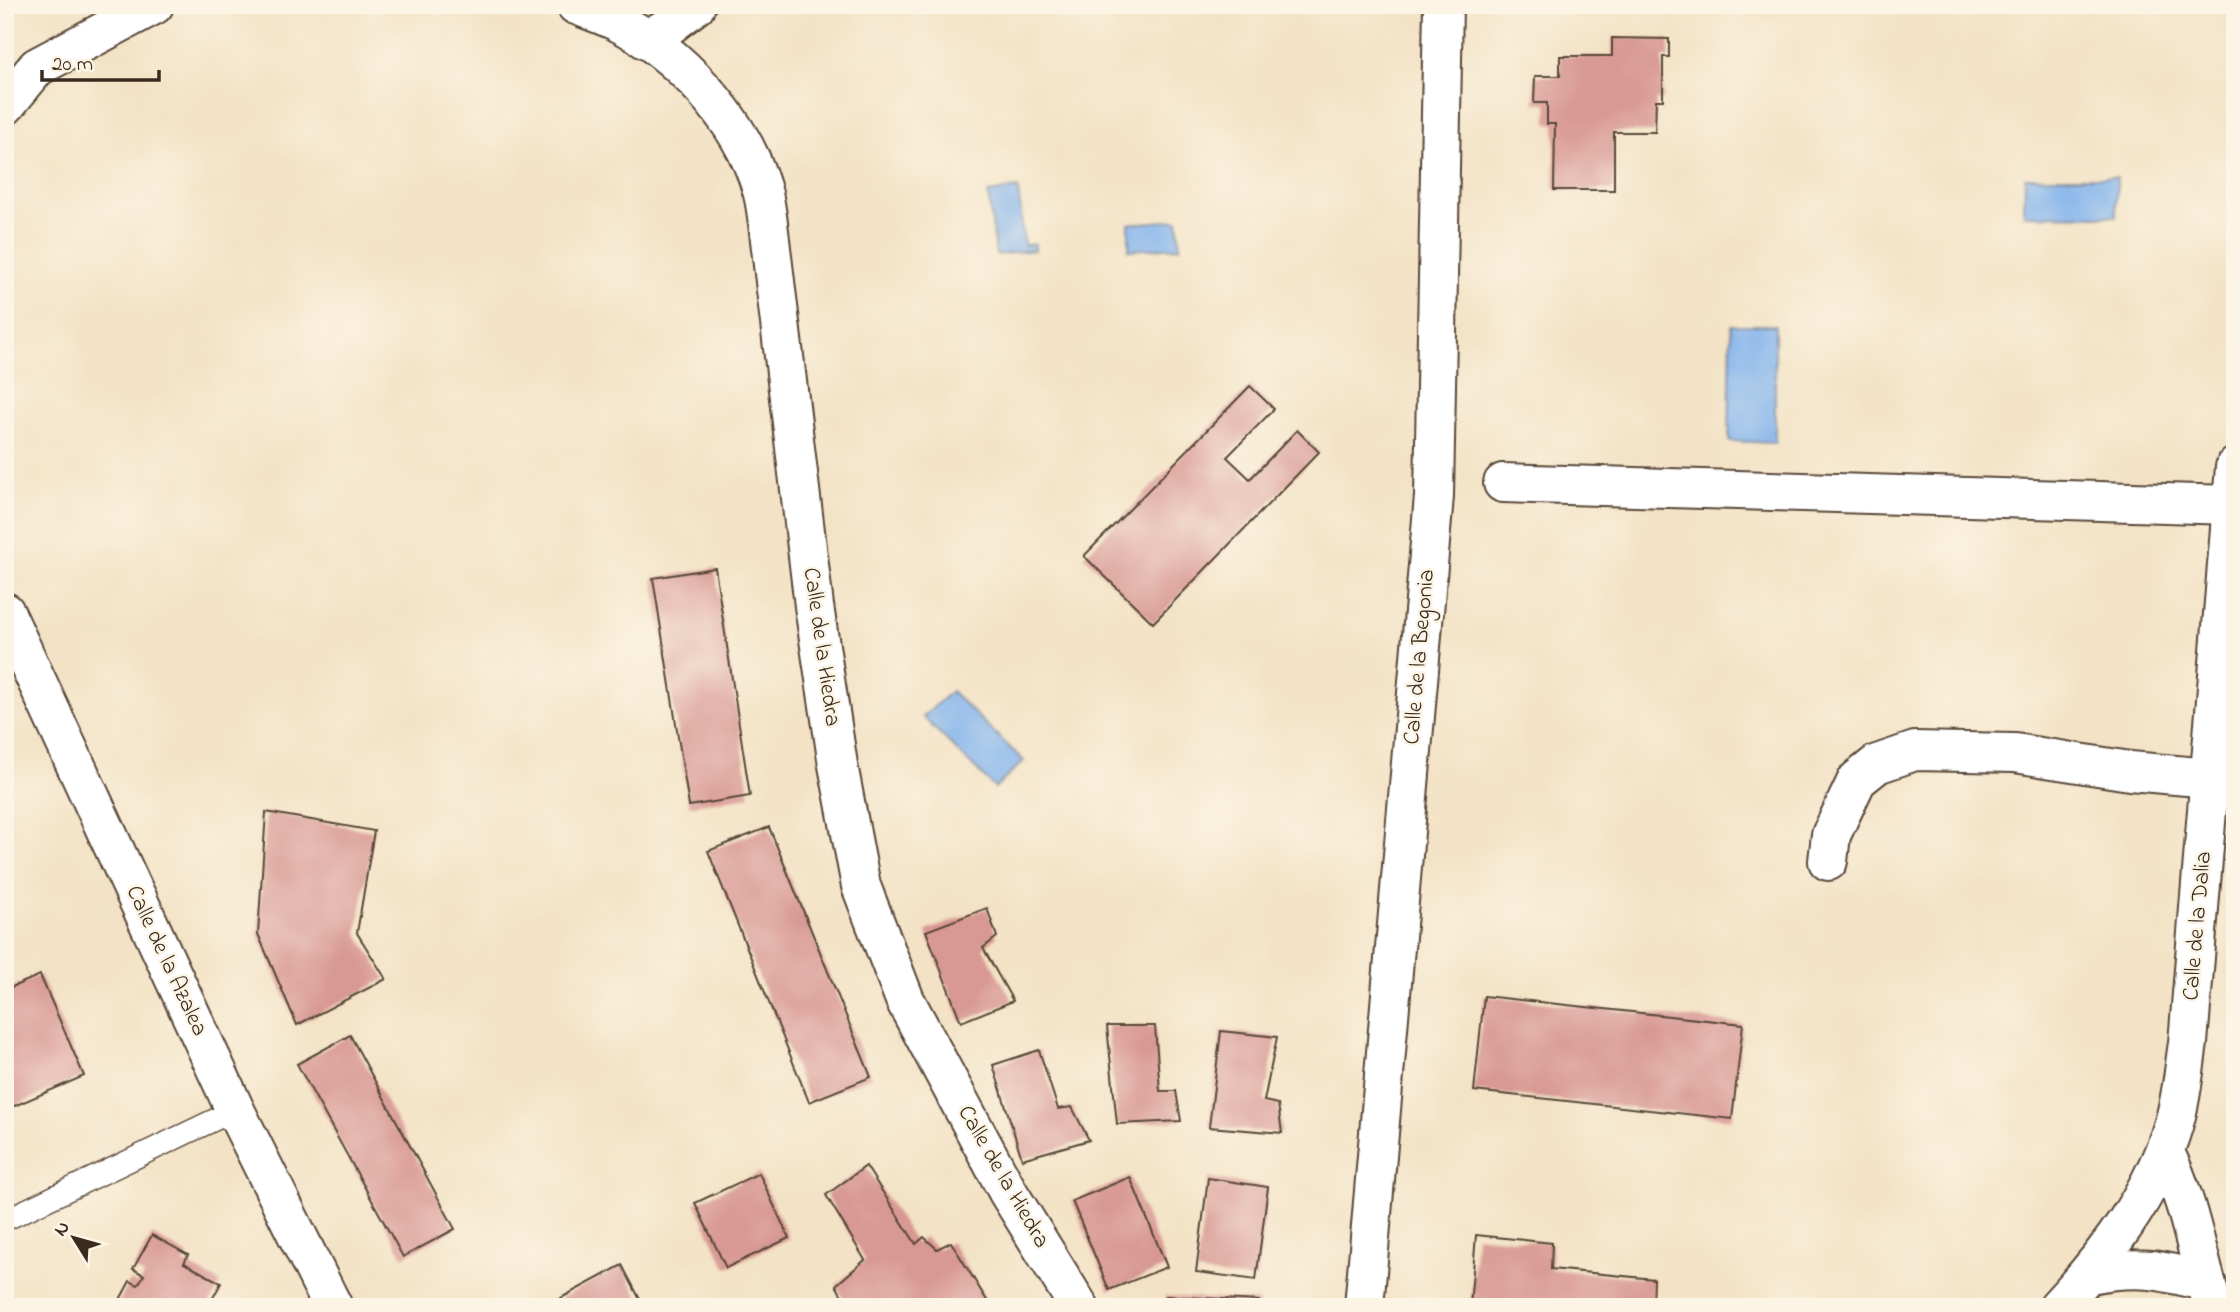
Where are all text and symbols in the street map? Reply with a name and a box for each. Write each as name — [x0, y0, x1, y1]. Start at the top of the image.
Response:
scale bar — [42, 38, 159, 82]
text: 20 m — [52, 50, 93, 80]
street label: Calle de la Hiedra — [794, 565, 848, 729]
street label: Calle de la Begonia — [1396, 568, 1445, 746]
street label: Calle de la Dalia — [2175, 850, 2221, 1002]
street label: Calle de la Azalea — [117, 880, 215, 1042]
street label: Calle de la Hiedra — [949, 1099, 1057, 1255]
north arrow — [38, 1204, 108, 1274]
text: N — [48, 1216, 77, 1243]

